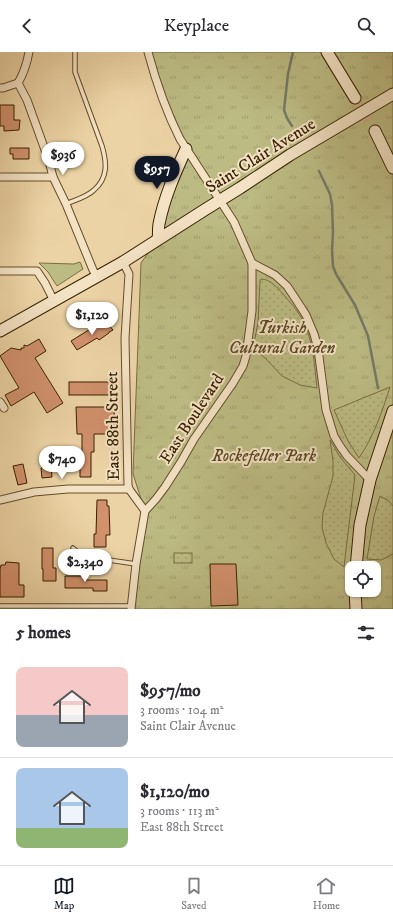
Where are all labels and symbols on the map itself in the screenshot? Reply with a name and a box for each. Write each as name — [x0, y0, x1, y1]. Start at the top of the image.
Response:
street label: Saint Clair Avenue — [202, 113, 320, 198]
pin: $936 — [39, 142, 87, 176]
pin: $957 — [133, 156, 181, 190]
pin: $1,120 — [59, 302, 125, 336]
park label: Turkish Cultural Garden — [229, 317, 336, 359]
street label: East Boulevard — [155, 369, 229, 468]
street label: East 88th Street — [101, 371, 125, 481]
park label: Rockefeller Park — [211, 445, 317, 467]
pin: $740 — [38, 446, 86, 480]
pin: $2,340 — [52, 549, 118, 583]

